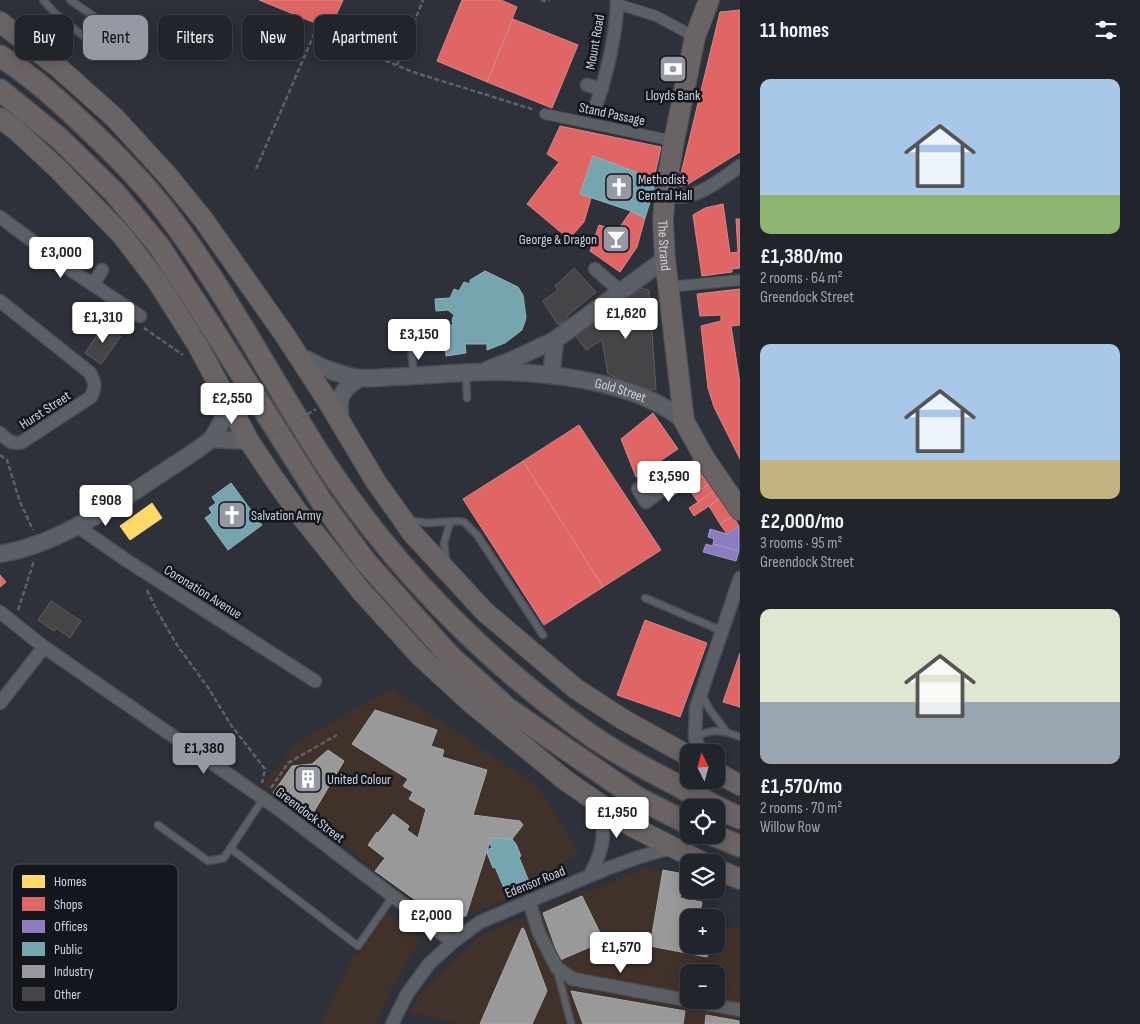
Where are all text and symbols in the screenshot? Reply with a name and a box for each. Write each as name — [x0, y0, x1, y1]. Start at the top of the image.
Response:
street label: Mount Road — [582, 13, 608, 71]
chip: Buy — [15, 15, 73, 60]
chip: Rent — [83, 15, 148, 60]
chip: Filters — [158, 15, 232, 60]
chip: New — [242, 15, 304, 60]
chip: Apartment — [314, 15, 416, 60]
icon: filters — [1092, 16, 1120, 44]
text: 11 homes — [760, 18, 829, 43]
bank icon: Lloyds Bank — [658, 54, 688, 84]
place label: Lloyds Bank — [646, 87, 701, 104]
street label: Stand Passage — [577, 99, 647, 129]
icon: home — [895, 111, 985, 201]
place label: Methodist Central Hall — [638, 171, 692, 204]
church icon: Methodist Central Hall — [604, 172, 634, 202]
street label: The Strand — [654, 220, 675, 272]
bar icon: George & Dragon — [601, 224, 631, 254]
place label: George & Dragon — [519, 231, 597, 248]
pin: £3,000 — [20, 236, 102, 279]
text: £3,000 — [40, 243, 82, 262]
text: £1,380/mo — [760, 244, 843, 269]
text: 2 rooms · 64 m² — [760, 269, 843, 288]
text: Greendock Street — [760, 288, 854, 307]
pin: £1,620 — [585, 298, 667, 340]
pin: £1,310 — [62, 302, 144, 344]
text: £1,620 — [606, 304, 646, 323]
text: £1,310 — [83, 308, 123, 327]
pin: £3,150 — [378, 318, 460, 361]
text: £3,150 — [399, 325, 439, 344]
street label: Gold Street — [593, 374, 649, 406]
icon: home — [895, 376, 985, 466]
pin: £2,550 — [191, 382, 273, 425]
street label: Hurst Street — [16, 387, 74, 433]
text: £2,550 — [212, 389, 252, 408]
pin: £3,590 — [628, 460, 710, 503]
text: £3,590 — [648, 467, 690, 486]
pin: £908 — [76, 484, 136, 527]
text: £908 — [91, 491, 121, 510]
church icon: Salvation Army — [217, 500, 247, 530]
place label: Salvation Army — [251, 507, 322, 524]
text: £2,000/mo — [760, 509, 844, 534]
text: 3 rooms · 95 m² — [760, 534, 842, 553]
text: Greendock Street — [760, 553, 854, 572]
street label: Coronation Avenue — [161, 561, 245, 623]
icon: home — [895, 641, 985, 731]
pin: £1,380 — [163, 732, 245, 775]
text: £1,380 — [184, 739, 224, 758]
north arrow — [680, 744, 725, 789]
map controls — [680, 744, 725, 1009]
building icon: United Colour — [293, 764, 323, 794]
place label: United Colour — [327, 771, 391, 788]
text: £1,570/mo — [760, 774, 842, 799]
street label: Greendock Street — [272, 783, 348, 847]
pin: £1,950 — [576, 796, 658, 839]
button: locate — [680, 799, 725, 844]
text: 2 rooms · 70 m² — [760, 799, 842, 818]
text: £1,950 — [597, 803, 637, 822]
text: Willow Row — [760, 818, 820, 837]
button: layers — [680, 854, 725, 899]
street label: Edensor Road — [502, 862, 568, 902]
legend — [12, 864, 178, 1012]
text: Homes — [54, 873, 87, 890]
text: Shops — [54, 896, 83, 913]
pin: £2,000 — [390, 900, 472, 942]
text: £2,000 — [410, 906, 452, 925]
button: + — [680, 909, 725, 954]
text: Offices — [54, 918, 88, 935]
pin: £1,570 — [580, 932, 662, 974]
text: £1,570 — [601, 938, 641, 957]
text: Public — [54, 941, 83, 958]
text: Industry — [54, 963, 94, 980]
button: − — [680, 964, 725, 1009]
text: Other — [54, 986, 81, 1003]

